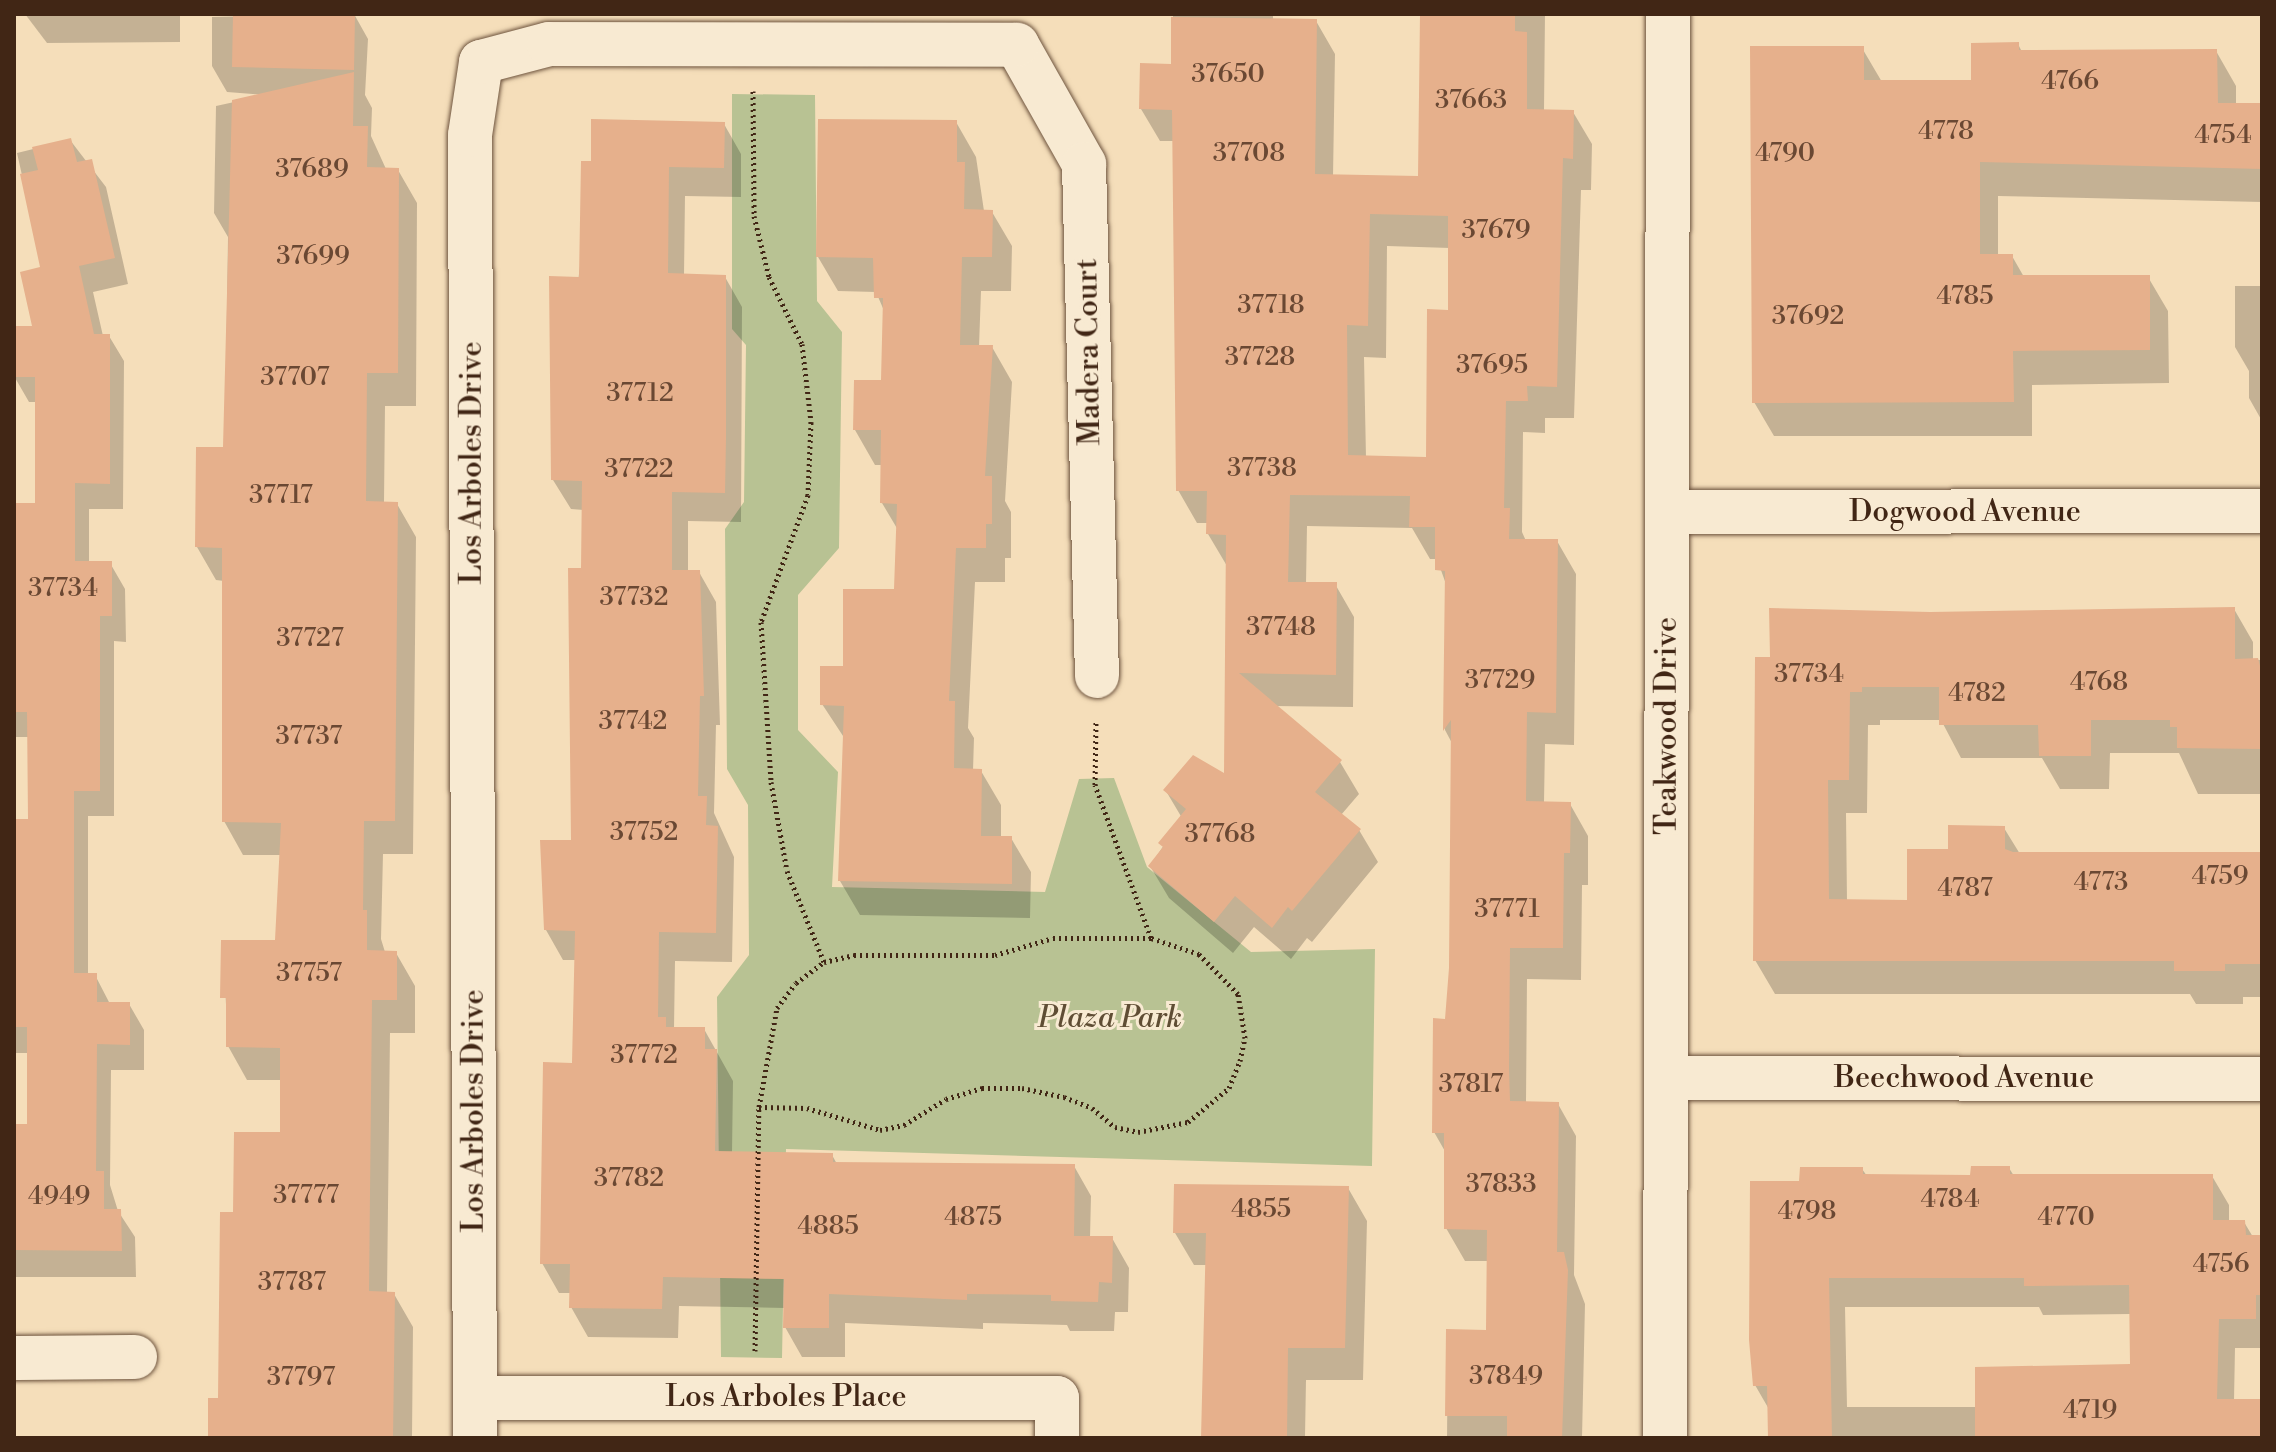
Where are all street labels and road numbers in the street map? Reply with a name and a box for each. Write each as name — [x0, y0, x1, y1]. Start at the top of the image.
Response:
street label: Madera Court — [1069, 258, 1109, 446]
street label: Los Arboles Drive — [454, 341, 490, 585]
street label: Dogwood Avenue — [1849, 494, 2081, 530]
street label: Teakwood Drive — [1649, 617, 1685, 835]
street label: Los Arboles Drive — [456, 989, 492, 1233]
street label: Beechwood Avenue — [1834, 1060, 2094, 1096]
street label: Los Arboles Place — [665, 1379, 907, 1415]

